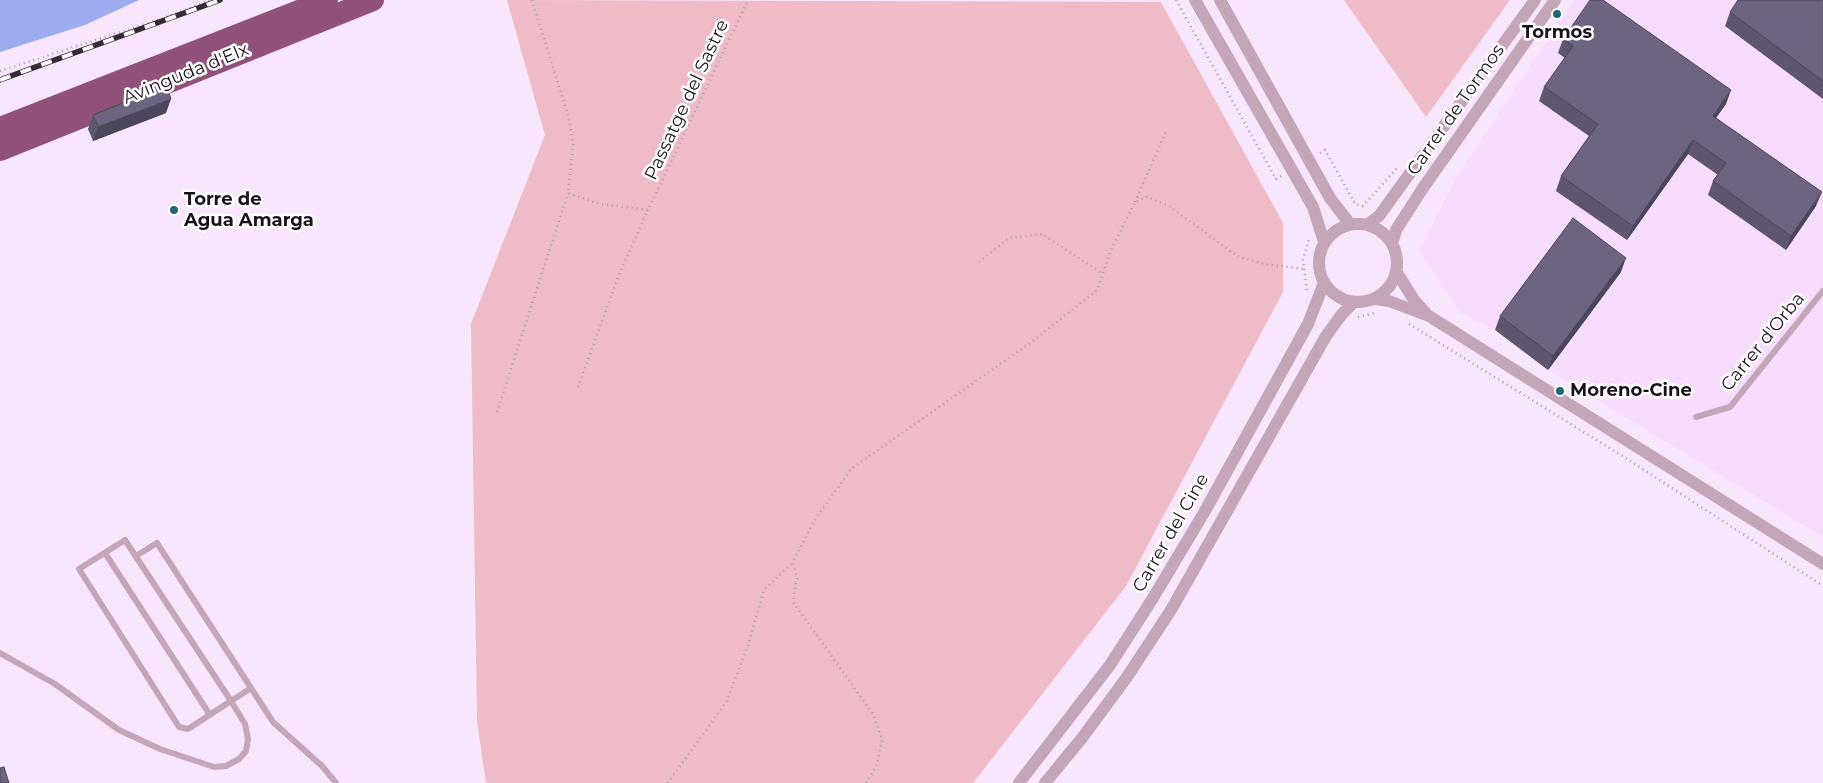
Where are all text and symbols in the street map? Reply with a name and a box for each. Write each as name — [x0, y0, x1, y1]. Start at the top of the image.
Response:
marker: Tormos — [1551, 8, 1563, 20]
street label: Passatge del Sastre — [640, 16, 734, 184]
place label: Tormos — [1522, 22, 1592, 44]
street label: Avinguda d'Elx — [120, 39, 252, 109]
street label: Carrer de Tormos — [1403, 40, 1509, 180]
place label: Torre de Agua Amarga — [184, 189, 314, 232]
marker: Torre de Agua Amarga — [168, 204, 180, 216]
street label: Carrer d'Orba — [1717, 288, 1809, 396]
place label: Moreno-Cine — [1570, 380, 1692, 402]
marker: Moreno-Cine — [1554, 385, 1566, 397]
street label: Carrer del Cine — [1128, 470, 1214, 596]

